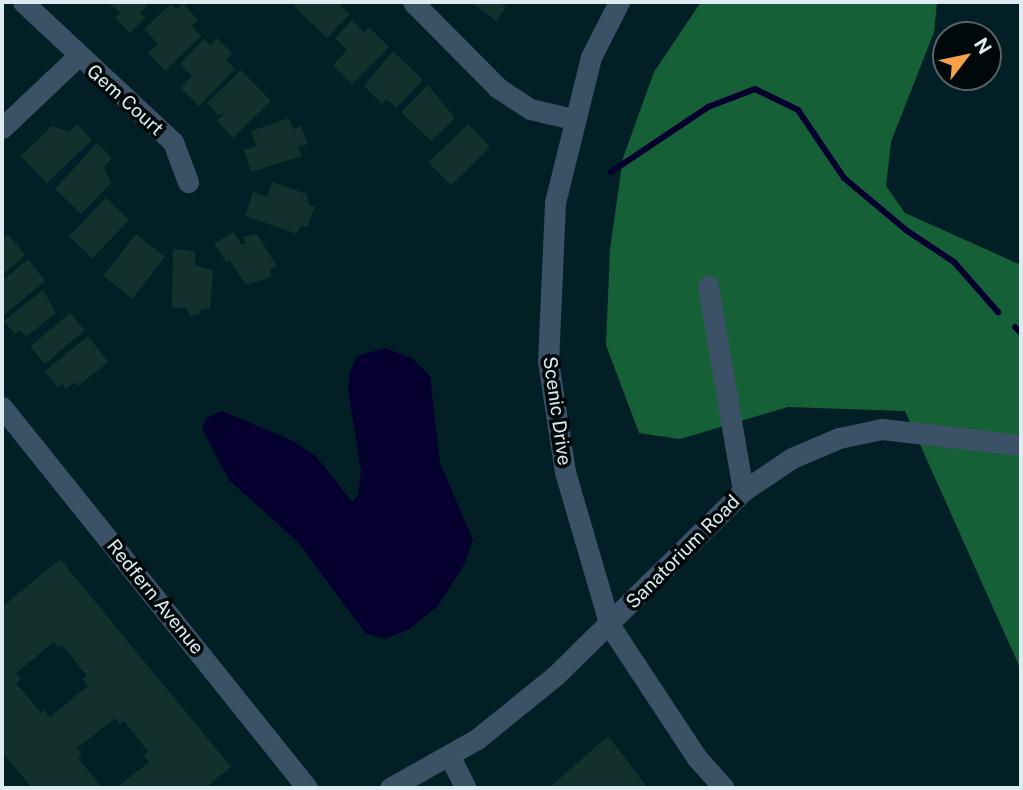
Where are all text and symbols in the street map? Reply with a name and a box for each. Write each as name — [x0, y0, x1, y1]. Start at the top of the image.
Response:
north arrow — [932, 21, 1002, 91]
text: N — [970, 34, 996, 58]
street label: Gem Court — [82, 60, 168, 140]
street label: Scenic Drive — [538, 355, 576, 467]
street label: Sanatorium Road — [621, 490, 745, 614]
street label: Redfern Avenue — [102, 535, 208, 659]

